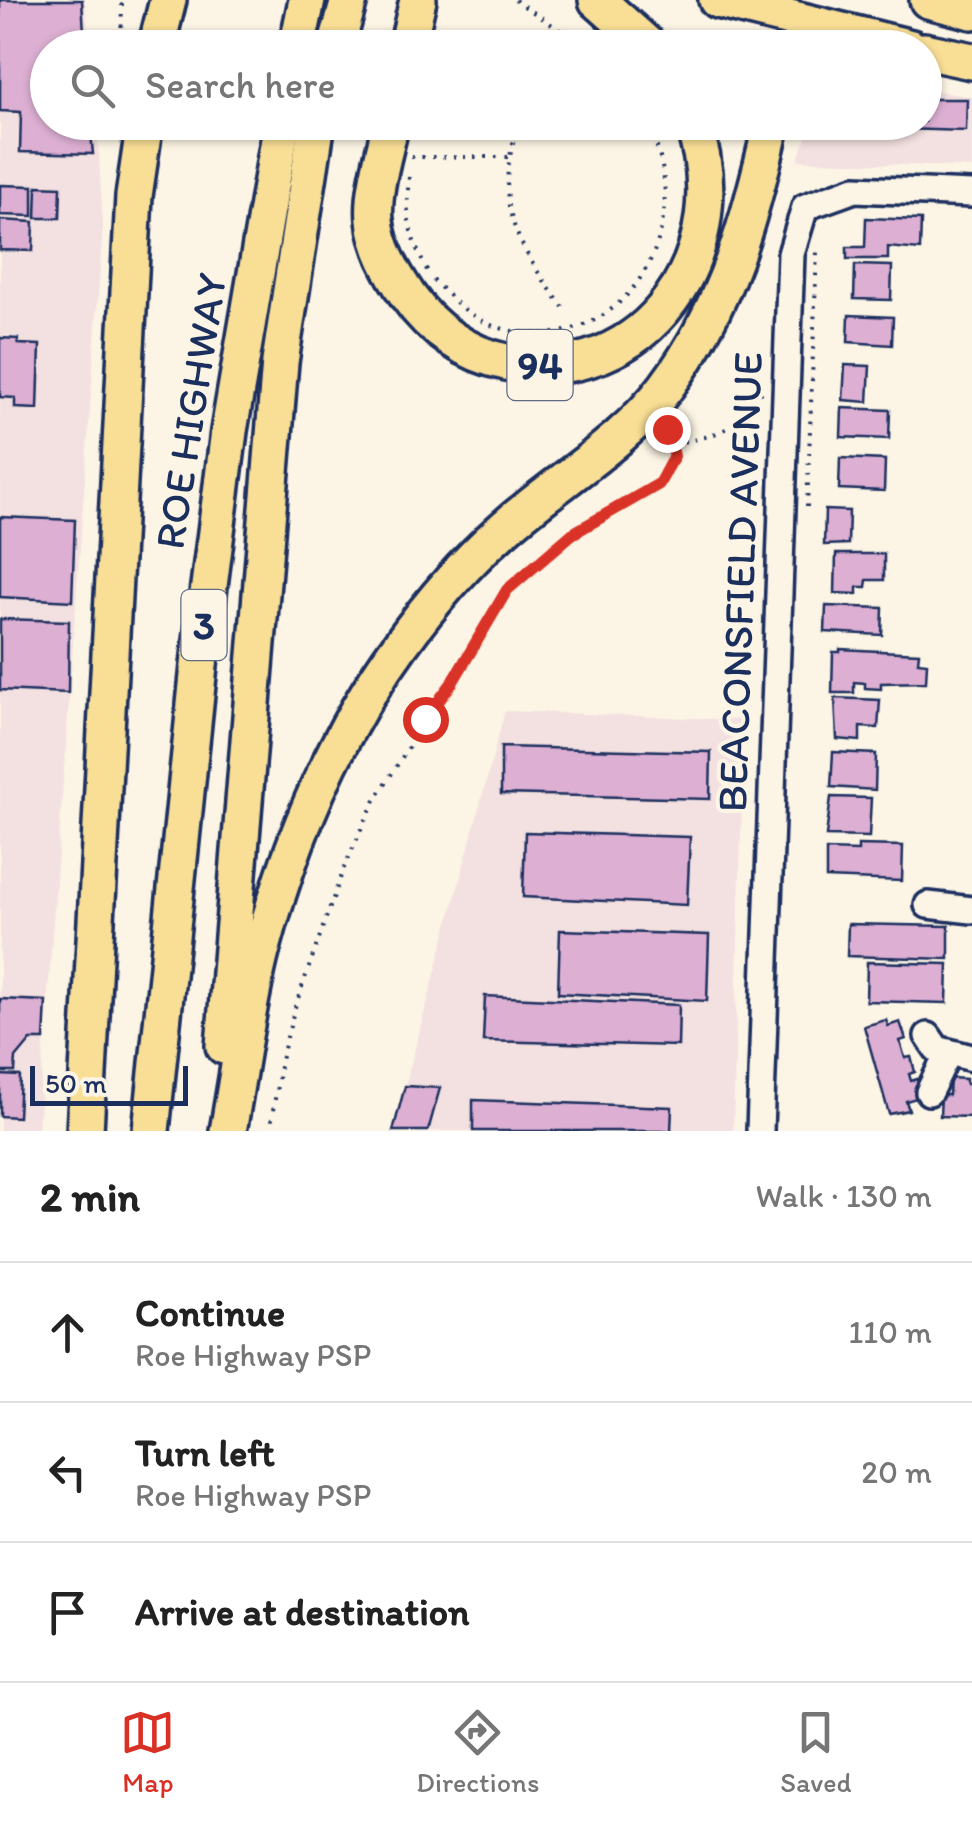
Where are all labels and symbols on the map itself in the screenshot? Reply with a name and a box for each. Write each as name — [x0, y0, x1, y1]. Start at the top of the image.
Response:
street label: ROE HIGHWAY — [144, 270, 237, 552]
road number: 94 — [508, 330, 572, 400]
street label: BEACONSFIELD AVENUE — [706, 351, 773, 813]
route end — [645, 407, 691, 453]
road number: 3 — [182, 590, 226, 660]
route start — [403, 697, 449, 743]
scale bar — [30, 1061, 188, 1106]

